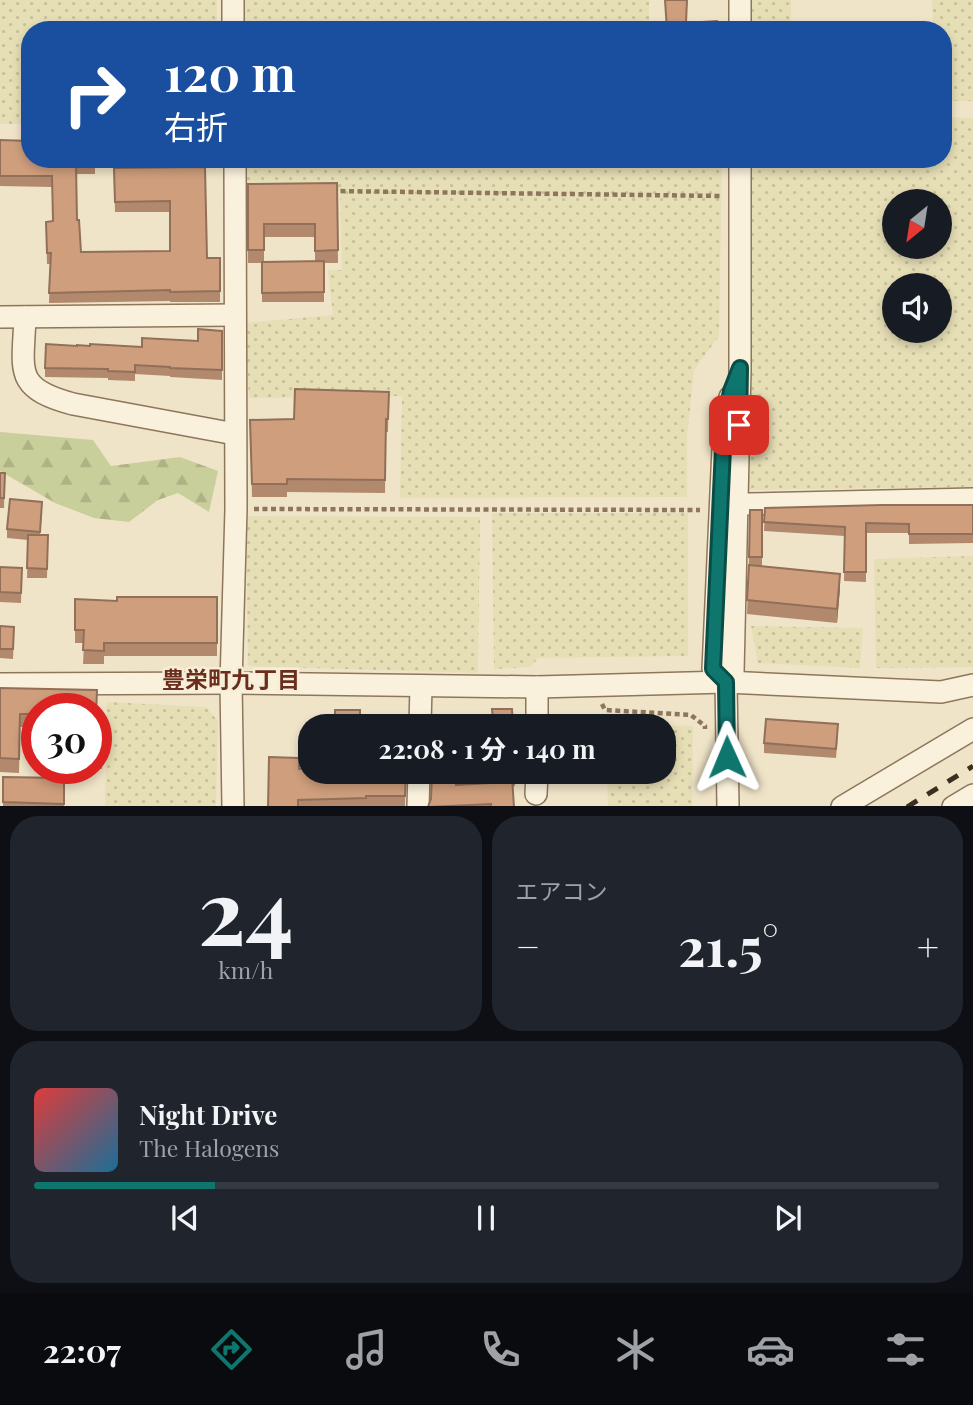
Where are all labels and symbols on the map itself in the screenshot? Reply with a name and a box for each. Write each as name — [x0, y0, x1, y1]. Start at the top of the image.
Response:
north arrow — [882, 189, 952, 259]
pin — [709, 395, 769, 455]
district label: 豊栄町九丁目 — [162, 663, 300, 694]
speed limit sign: 30 — [21, 693, 112, 784]
position arrow — [690, 720, 764, 794]

